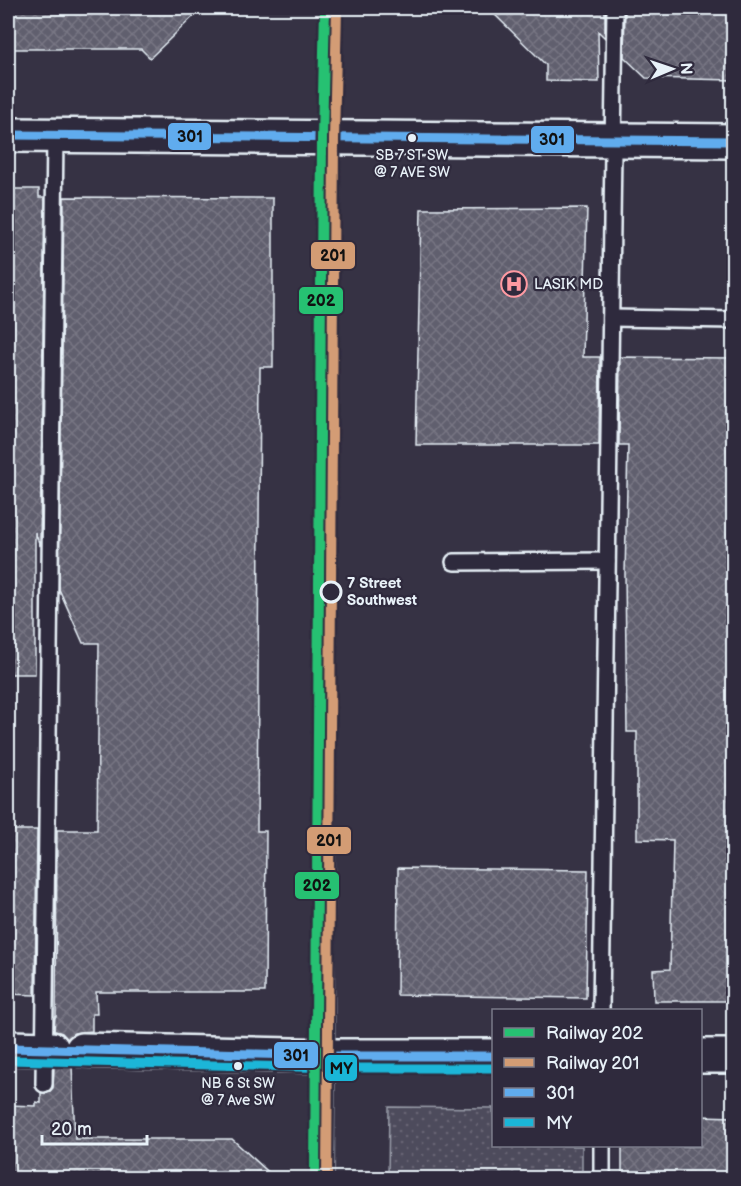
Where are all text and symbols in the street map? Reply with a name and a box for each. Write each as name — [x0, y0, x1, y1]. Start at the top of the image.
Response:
north arrow — [642, 39, 702, 99]
text: N — [676, 62, 695, 75]
line badge: 301 — [167, 122, 212, 151]
line badge: 301 — [530, 125, 575, 154]
text: 301 — [177, 128, 203, 147]
text: 301 — [539, 131, 565, 150]
marker: SB 7 ST SW @ 7 AVE SW — [406, 132, 418, 144]
place label: SB 7 ST SW @ 7 AVE SW — [374, 147, 450, 181]
line badge: 201 — [310, 241, 356, 270]
text: 201 — [320, 247, 346, 266]
hospital icon: LASIK MD — [499, 269, 529, 299]
place label: LASIK MD — [534, 275, 603, 294]
line badge: 202 — [298, 286, 344, 315]
text: 202 — [307, 292, 336, 311]
place label: 7 Street Southwest — [347, 574, 417, 610]
marker: 7 Street Southwest — [320, 581, 342, 603]
line badge: 201 — [306, 826, 352, 855]
text: 201 — [316, 832, 342, 851]
line badge: 202 — [294, 871, 340, 900]
text: 202 — [303, 877, 332, 896]
legend — [492, 1009, 702, 1147]
text: Railway 202 — [546, 1023, 643, 1044]
line badge: 301 — [273, 1041, 319, 1069]
text: 301 — [283, 1047, 309, 1066]
text: Railway 201 — [546, 1053, 639, 1074]
line badge: MY — [324, 1054, 358, 1082]
marker: NB 6 St SW @ 7 Ave SW — [232, 1060, 244, 1072]
text: MY — [329, 1060, 353, 1079]
place label: NB 6 St SW @ 7 Ave SW — [201, 1075, 275, 1109]
text: 301 — [546, 1083, 575, 1104]
scale bar — [42, 1108, 147, 1146]
text: MY — [546, 1113, 573, 1134]
text: 20 m — [51, 1119, 92, 1140]

